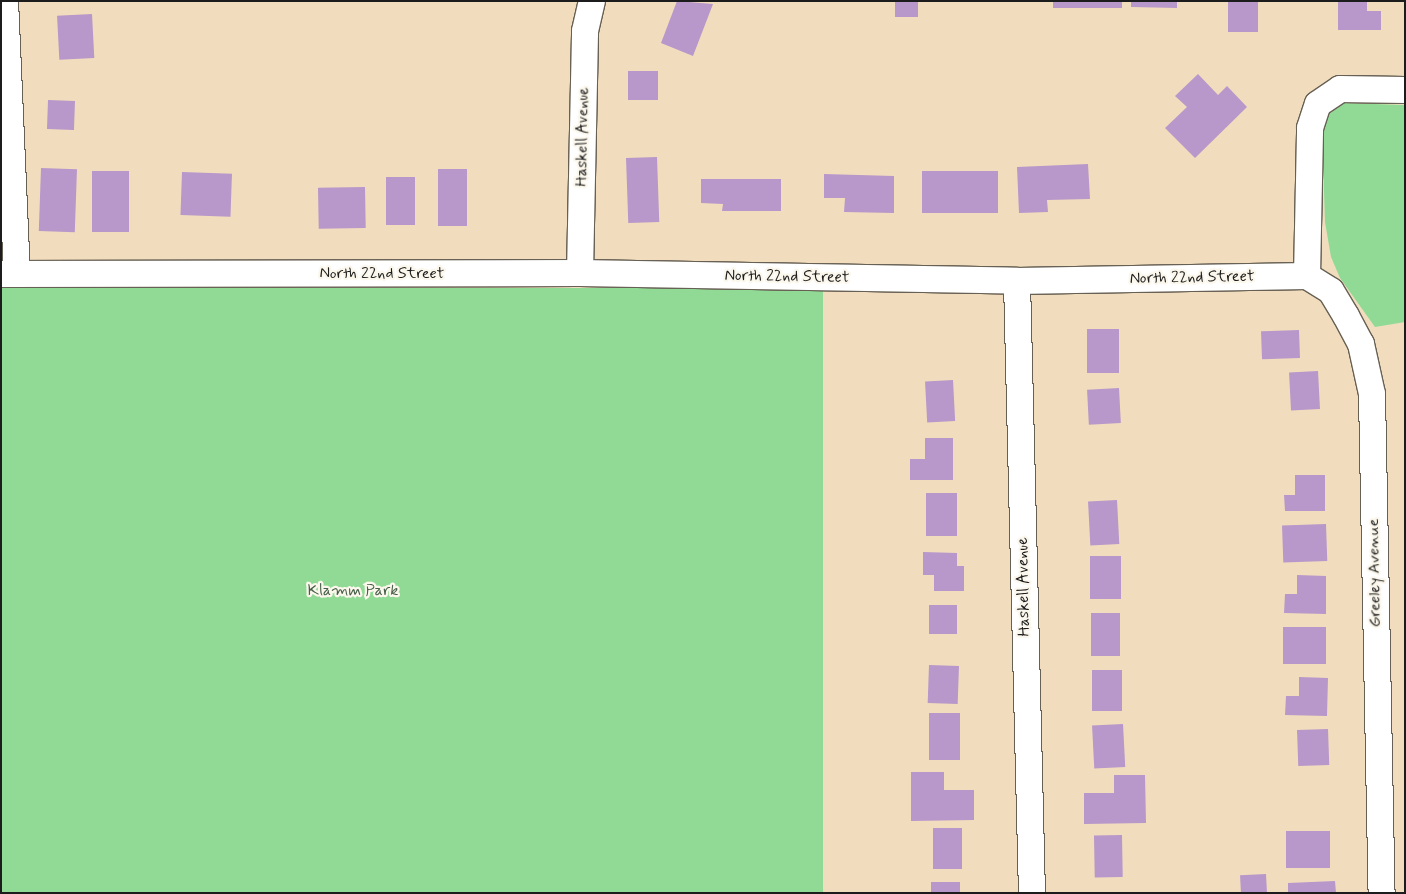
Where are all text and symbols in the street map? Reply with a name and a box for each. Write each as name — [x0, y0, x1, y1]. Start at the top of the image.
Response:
street label: Haskell Avenue — [573, 85, 593, 189]
street label: North 22nd Street — [320, 264, 444, 284]
street label: North 22nd Street — [725, 266, 849, 288]
street label: North 22nd Street — [1130, 267, 1254, 289]
street label: Greeley Avenue — [1364, 521, 1386, 625]
street label: Haskell Avenue — [1014, 535, 1034, 639]
park label: Klamm Park — [308, 581, 398, 601]

